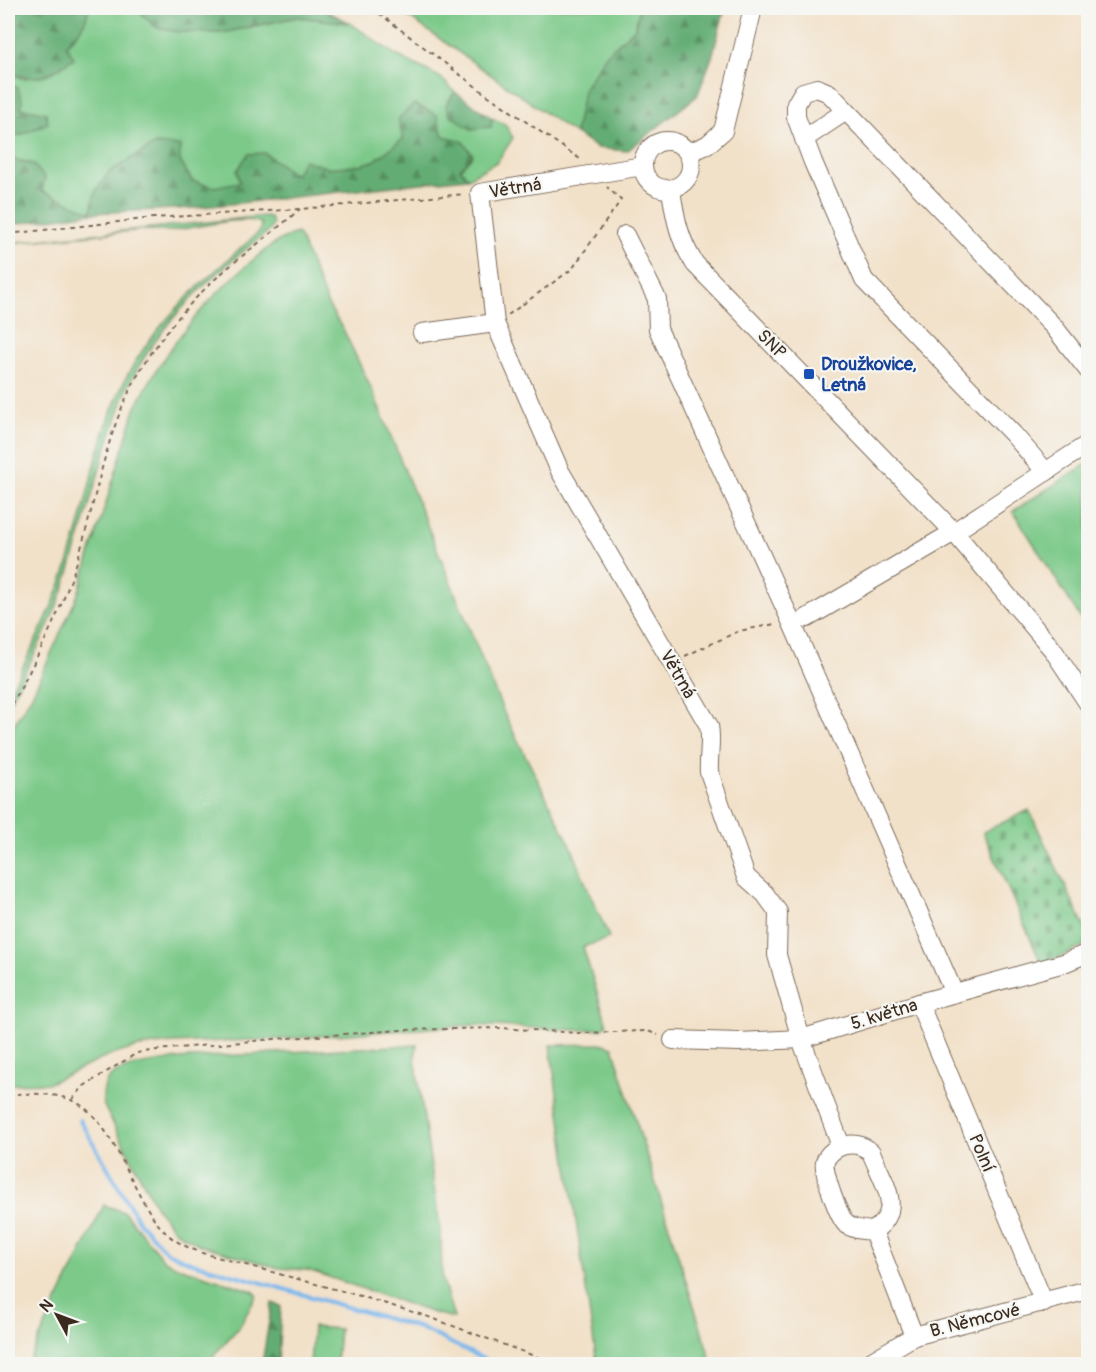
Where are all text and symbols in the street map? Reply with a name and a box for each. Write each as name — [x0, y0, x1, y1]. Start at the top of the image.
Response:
street label: Větrná — [487, 173, 543, 204]
street label: SNP — [752, 325, 791, 364]
place label: Droužkovice, Letná — [821, 353, 917, 397]
marker: Droužkovice, Letná — [802, 367, 816, 381]
street label: Větrná — [654, 646, 701, 703]
street label: 5. května — [848, 993, 920, 1036]
street label: Polní — [963, 1131, 1000, 1176]
north arrow — [27, 1285, 87, 1345]
text: N — [35, 1295, 58, 1316]
street label: B. Němcové — [928, 1298, 1023, 1343]

